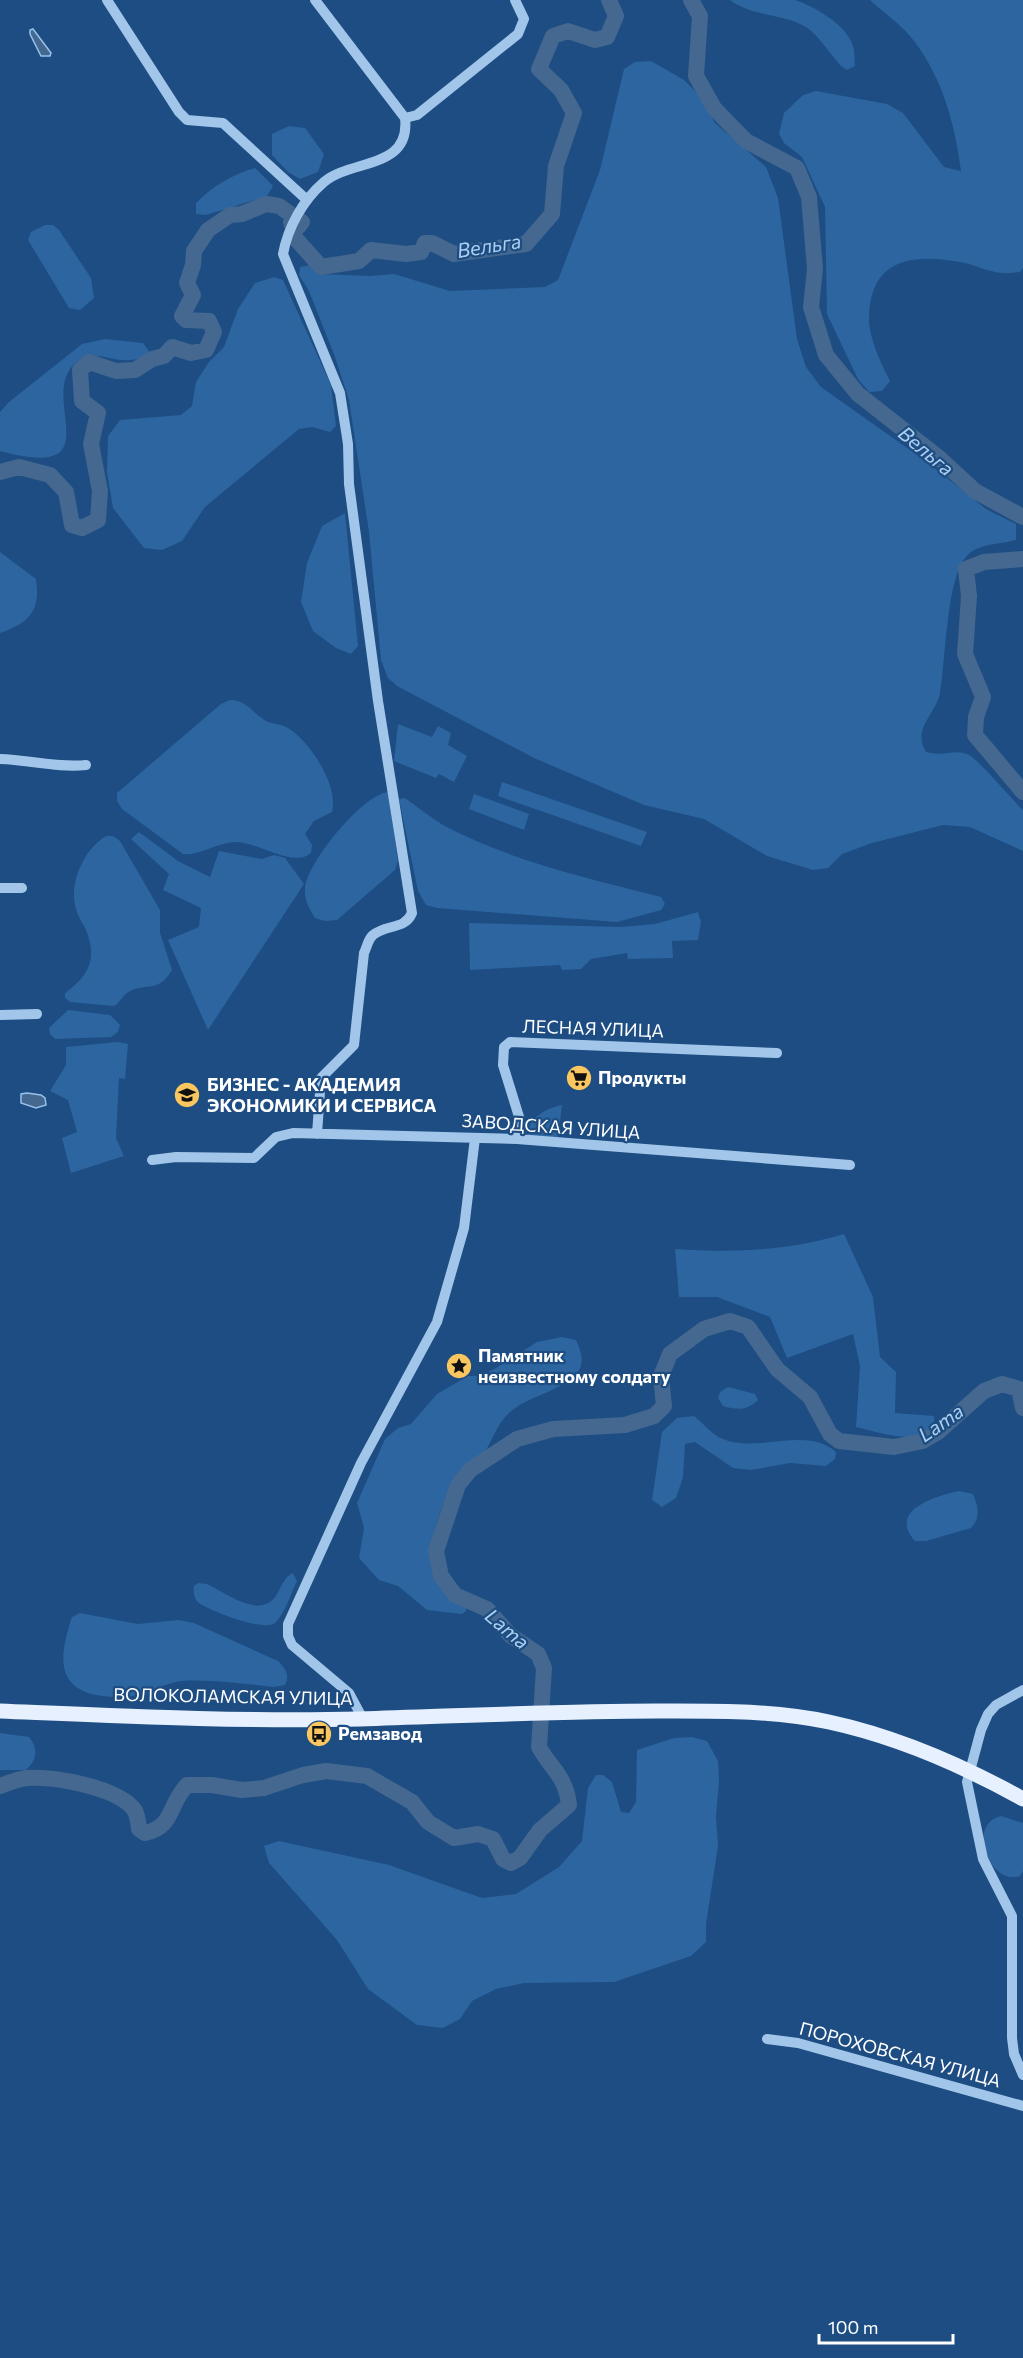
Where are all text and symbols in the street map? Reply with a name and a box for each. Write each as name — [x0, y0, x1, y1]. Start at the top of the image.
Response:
water label: Вельга — [455, 228, 523, 262]
water label: Вельга — [894, 420, 959, 480]
street label: ЛЕСНАЯ УЛИЦА — [522, 1015, 664, 1041]
supermarket icon: Продукты — [564, 1063, 594, 1093]
place label: Продукты — [598, 1066, 686, 1088]
place label: БИЗНЕС - АКАДЕМИЯ ЭКОНОМИКИ И СЕРВИСА — [207, 1073, 436, 1116]
school or university icon: БИЗНЕС - АКАДЕМИЯ ЭКОНОМИКИ И СЕРВИСА — [172, 1080, 202, 1110]
street label: ЗАВОДСКАЯ УЛИЦА — [461, 1109, 641, 1143]
place label: Памятник неизвестному солдату — [478, 1344, 671, 1387]
place icon: Памятник неизвестному солдату — [444, 1351, 474, 1381]
water label: Lama — [913, 1398, 968, 1446]
water label: Lama — [481, 1603, 534, 1653]
street label: ВОЛОКОЛАМСКАЯ УЛИЦА — [113, 1683, 353, 1709]
bus stop icon: Ремзавод — [304, 1719, 334, 1749]
place label: Ремзавод — [338, 1722, 422, 1744]
street label: ПОРОХОВСКАЯ УЛИЦА — [797, 2017, 1003, 2092]
scale bar — [819, 2307, 952, 2345]
text: 100 m — [828, 2316, 878, 2338]

